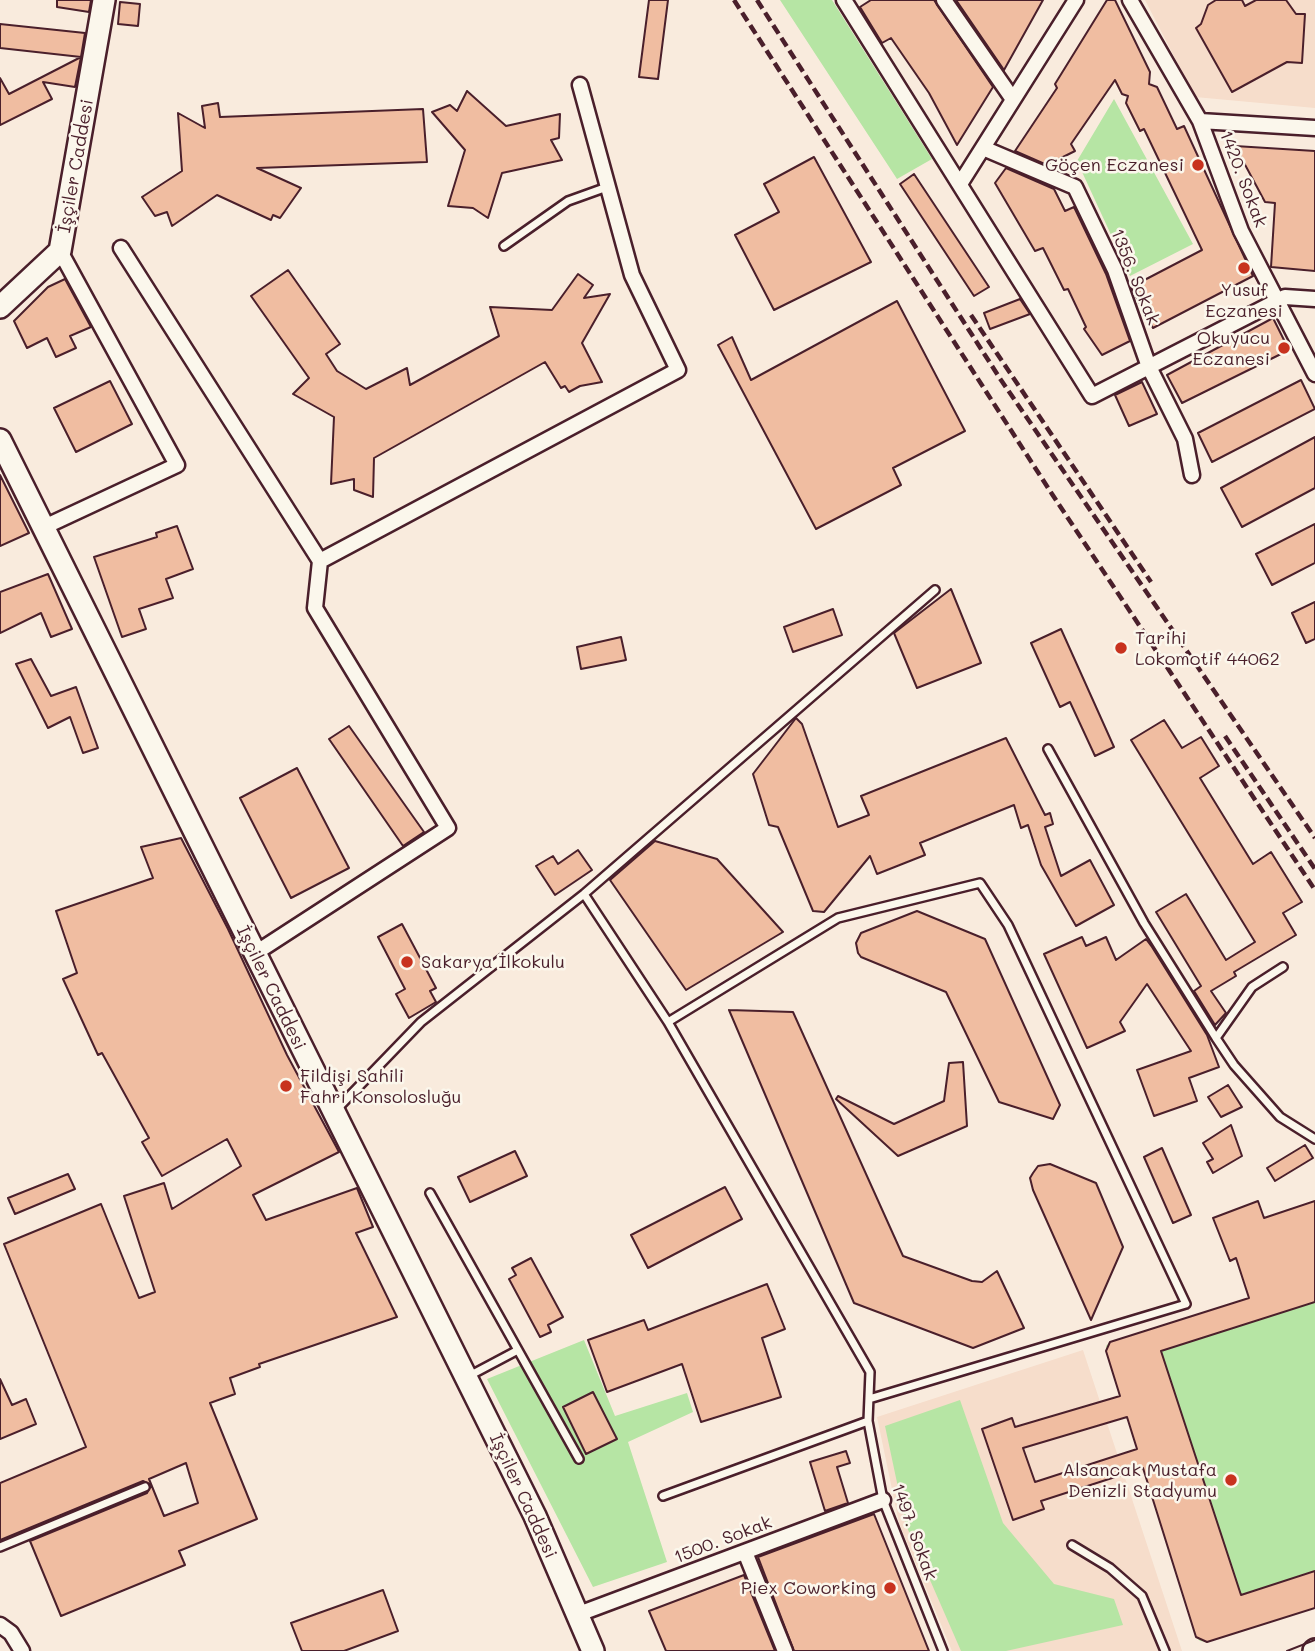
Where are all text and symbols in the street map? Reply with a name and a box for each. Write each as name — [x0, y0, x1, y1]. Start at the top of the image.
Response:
street label: İşçiler Caddesi — [54, 97, 98, 235]
street label: 1420. Sokak — [1215, 128, 1271, 230]
place label: Göçen Eczanesi — [1045, 154, 1184, 176]
marker: Göçen Eczanesi — [1190, 157, 1206, 173]
street label: 1356. Sokak — [1106, 226, 1164, 328]
marker: Yusuf Eczanesi — [1236, 260, 1252, 276]
place label: Yusuf Eczanesi — [1205, 279, 1283, 322]
place label: Okuyucu Eczanesi — [1193, 327, 1270, 370]
marker: Okuyucu Eczanesi — [1276, 340, 1292, 356]
place label: Tarihi Lokomotif 44062 — [1135, 627, 1280, 670]
marker: Tarihi Lokomotif 44062 — [1113, 640, 1129, 656]
street label: İşçiler Caddesi — [232, 922, 310, 1054]
place label: Sakarya İlkokulu — [421, 951, 565, 973]
marker: Sakarya İlkokulu — [399, 954, 415, 970]
place label: Fildişi Sahili Fahri Konsolosluğu — [300, 1065, 461, 1108]
marker: Fildişi Sahili Fahri Konsolosluğu — [278, 1078, 294, 1094]
street label: İşçiler Caddesi — [485, 1430, 561, 1562]
place label: Alsancak Mustafa Denizli Stadyumu — [1063, 1459, 1217, 1502]
marker: Alsancak Mustafa Denizli Stadyumu — [1223, 1472, 1239, 1488]
street label: 1497. Sokak — [886, 1481, 942, 1583]
street label: 1500. Sokak — [671, 1511, 775, 1569]
place label: Piex Coworking — [741, 1577, 876, 1599]
marker: Piex Coworking — [882, 1580, 898, 1596]

